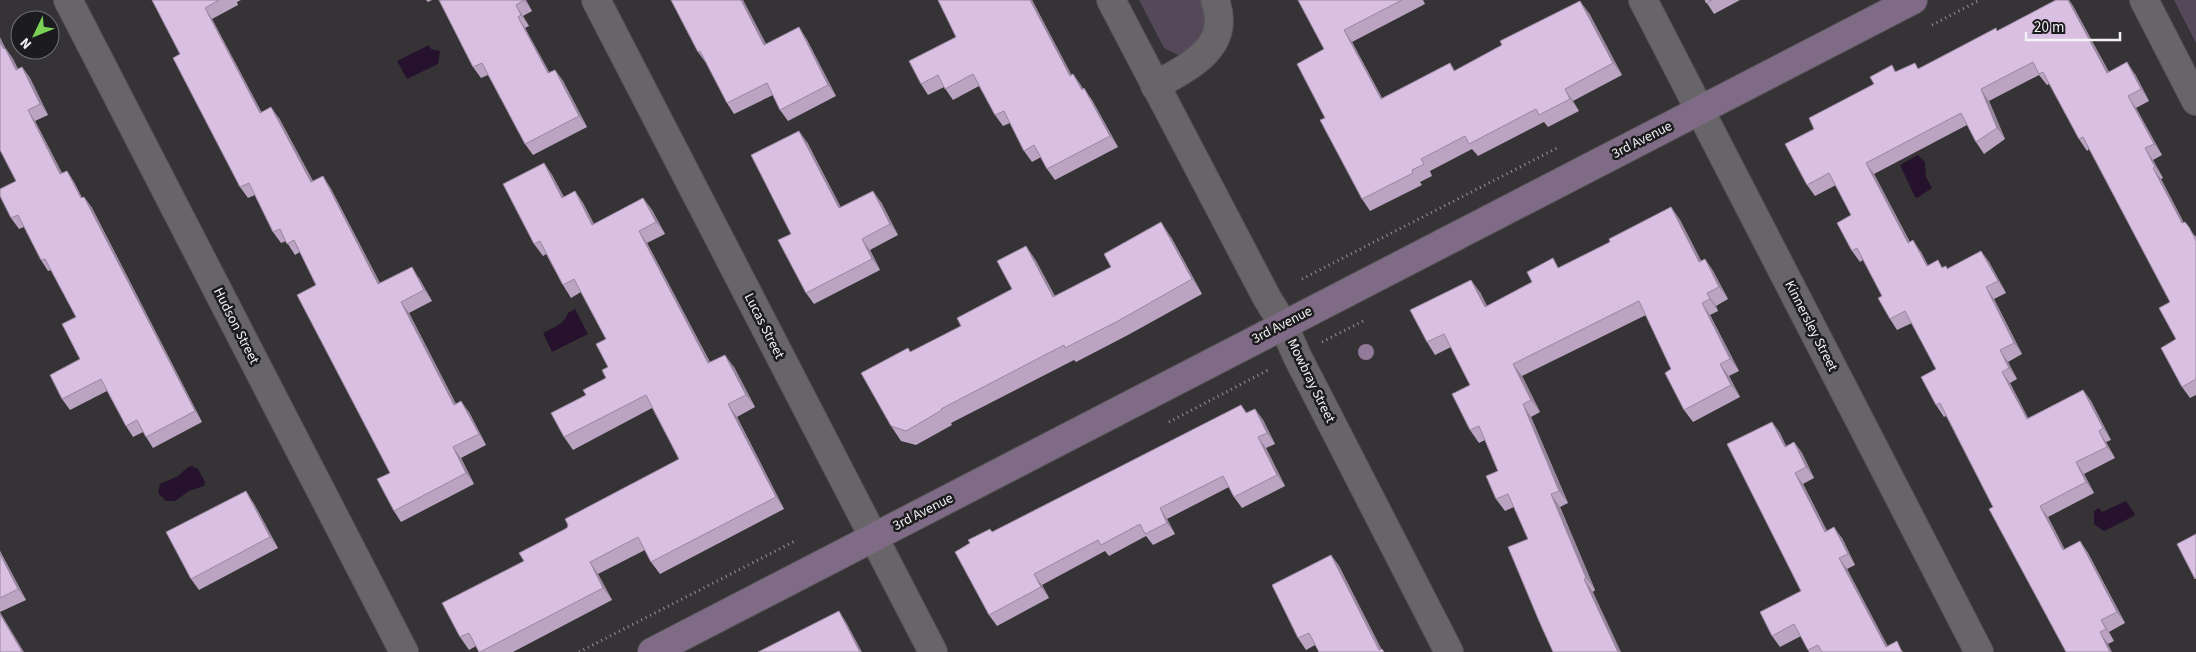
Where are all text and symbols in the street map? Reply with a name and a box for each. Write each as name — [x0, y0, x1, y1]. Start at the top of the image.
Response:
north arrow — [10, 10, 60, 60]
scale bar — [2026, 10, 2120, 42]
text: 20 m — [2034, 17, 2064, 38]
text: N — [16, 33, 37, 53]
street label: 3rd Avenue — [1608, 116, 1676, 164]
street label: Kinnersley Street — [1780, 277, 1843, 375]
street label: Hudson Street — [208, 284, 264, 368]
street label: Lucas Street — [739, 290, 789, 363]
street label: 3rd Avenue — [1248, 301, 1316, 349]
street label: Mowbray Street — [1282, 335, 1340, 427]
street label: 3rd Avenue — [889, 488, 957, 536]

